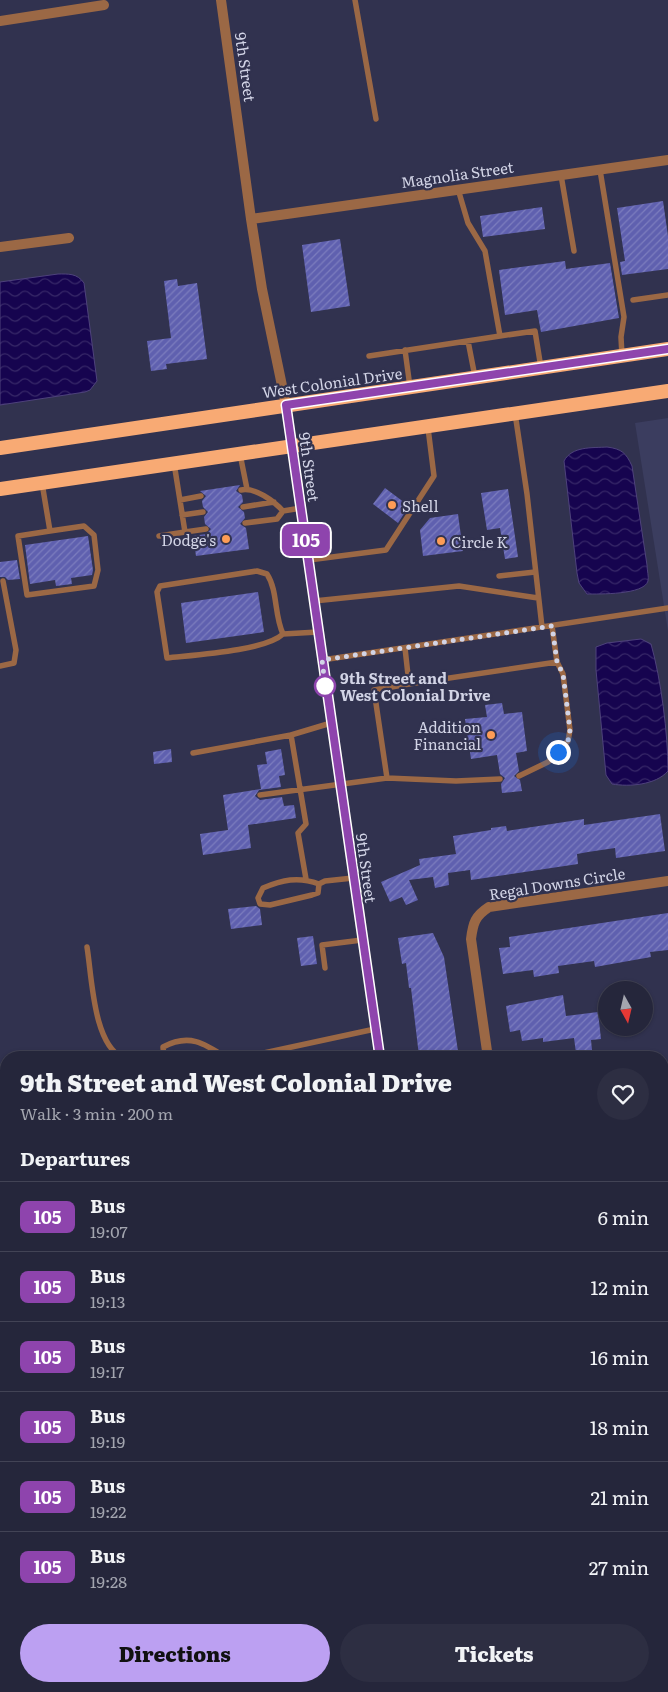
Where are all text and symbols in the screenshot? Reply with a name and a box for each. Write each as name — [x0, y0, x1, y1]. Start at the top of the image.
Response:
street label: 9th Street — [230, 31, 262, 103]
street label: Magnolia Street — [399, 155, 515, 193]
street label: West Colonial Drive — [260, 361, 404, 403]
street label: 9th Street — [294, 431, 326, 503]
place label: Shell — [402, 494, 438, 517]
marker: Shell — [386, 499, 398, 511]
line badge: 105 — [277, 524, 335, 556]
text: 105 — [292, 526, 320, 553]
place label: Dodge's — [161, 528, 216, 551]
place label: Circle K — [451, 530, 508, 553]
marker: Dodge's — [220, 533, 232, 545]
marker: Circle K — [435, 535, 447, 547]
place label: 9th Street and West Colonial Drive — [340, 666, 491, 706]
marker: 9th Street and West Colonial Drive — [314, 675, 336, 697]
place label: Addition Financial — [414, 715, 481, 755]
marker: Addition Financial — [485, 729, 497, 741]
your location — [546, 740, 571, 765]
street label: 9th Street — [351, 832, 383, 904]
street label: Regal Downs Circle — [487, 861, 627, 905]
north arrow — [598, 981, 652, 1036]
map controls — [598, 981, 653, 1036]
text: 9th Street and West Colonial Drive — [20, 1064, 452, 1099]
button: heart — [597, 1068, 649, 1120]
text: Walk · 3 min · 200 m — [20, 1101, 173, 1125]
text: Departures — [20, 1144, 130, 1172]
text: Bus — [90, 1191, 125, 1219]
text: 105 — [33, 1203, 62, 1230]
text: 6 min — [598, 1203, 649, 1231]
text: 19:07 — [90, 1219, 128, 1243]
text: Bus — [90, 1261, 125, 1289]
text: 105 — [33, 1273, 62, 1300]
text: 12 min — [590, 1273, 649, 1301]
text: 19:13 — [90, 1289, 125, 1313]
text: Bus — [90, 1331, 125, 1359]
text: 105 — [33, 1343, 62, 1370]
text: 16 min — [590, 1343, 649, 1371]
text: 19:17 — [90, 1359, 124, 1383]
text: Bus — [90, 1401, 125, 1429]
text: 105 — [33, 1413, 62, 1440]
text: 18 min — [590, 1413, 649, 1441]
text: 19:19 — [90, 1429, 125, 1453]
text: Bus — [90, 1471, 125, 1499]
text: 105 — [33, 1483, 62, 1510]
text: 21 min — [590, 1483, 649, 1511]
text: 19:22 — [90, 1499, 126, 1523]
text: Bus — [90, 1541, 125, 1569]
text: 105 — [33, 1553, 62, 1580]
text: 27 min — [589, 1553, 649, 1581]
text: 19:28 — [90, 1569, 127, 1593]
button: Directions — [20, 1624, 330, 1682]
button: Tickets — [340, 1624, 649, 1682]

